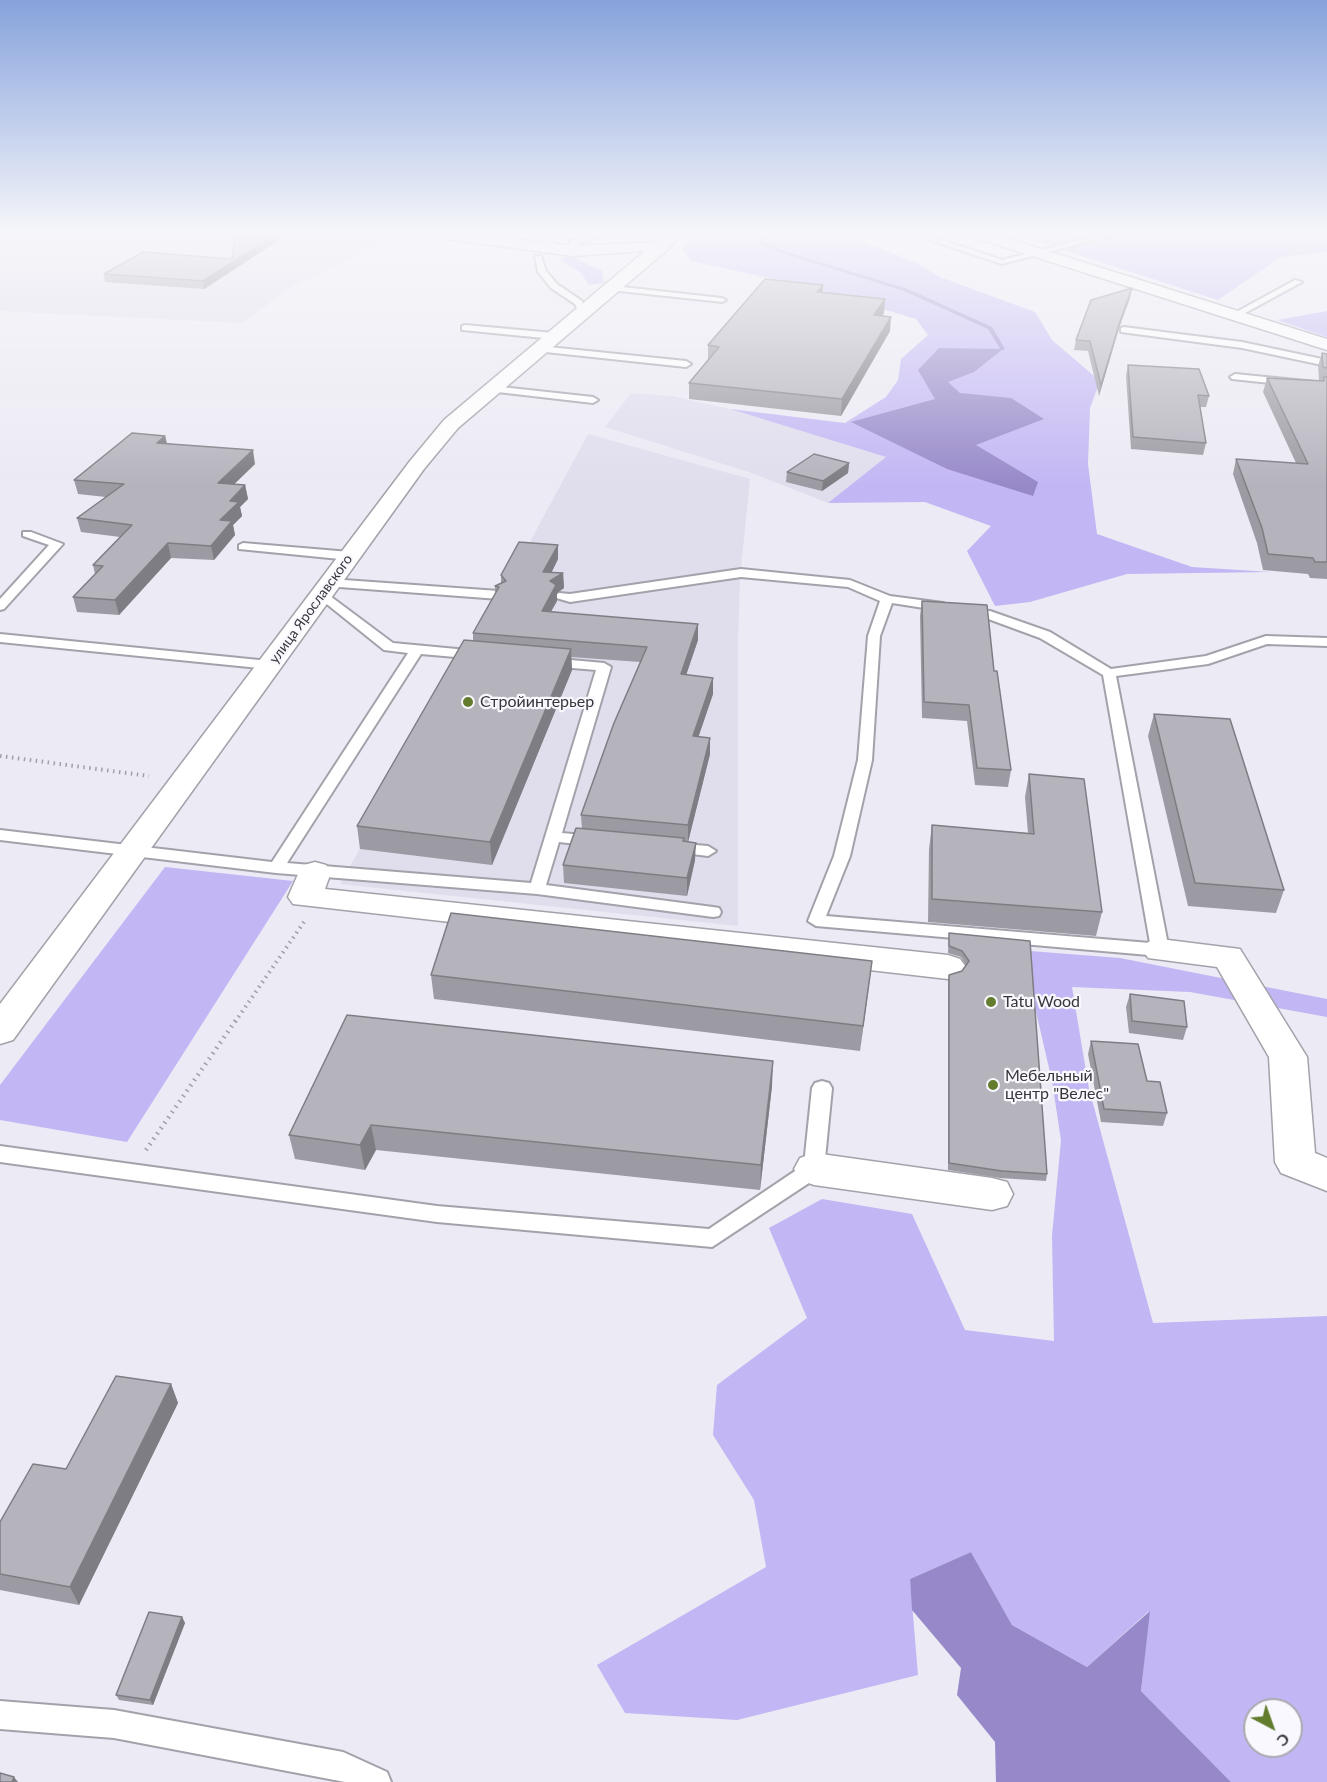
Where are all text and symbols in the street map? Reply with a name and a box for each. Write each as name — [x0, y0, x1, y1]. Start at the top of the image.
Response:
street label: улица Ярославского — [266, 551, 356, 667]
place label: Стройинтерьер — [480, 692, 594, 712]
marker: Стройинтерьер — [461, 695, 475, 709]
place label: Tatu Wood — [1003, 992, 1080, 1012]
marker: Tatu Wood — [984, 995, 998, 1009]
place label: Мебельный центр "Велес" — [1005, 1066, 1109, 1104]
marker: Мебельный центр "Велес" — [986, 1078, 1000, 1092]
north arrow — [1243, 1698, 1303, 1758]
text: С — [1274, 1730, 1294, 1751]

